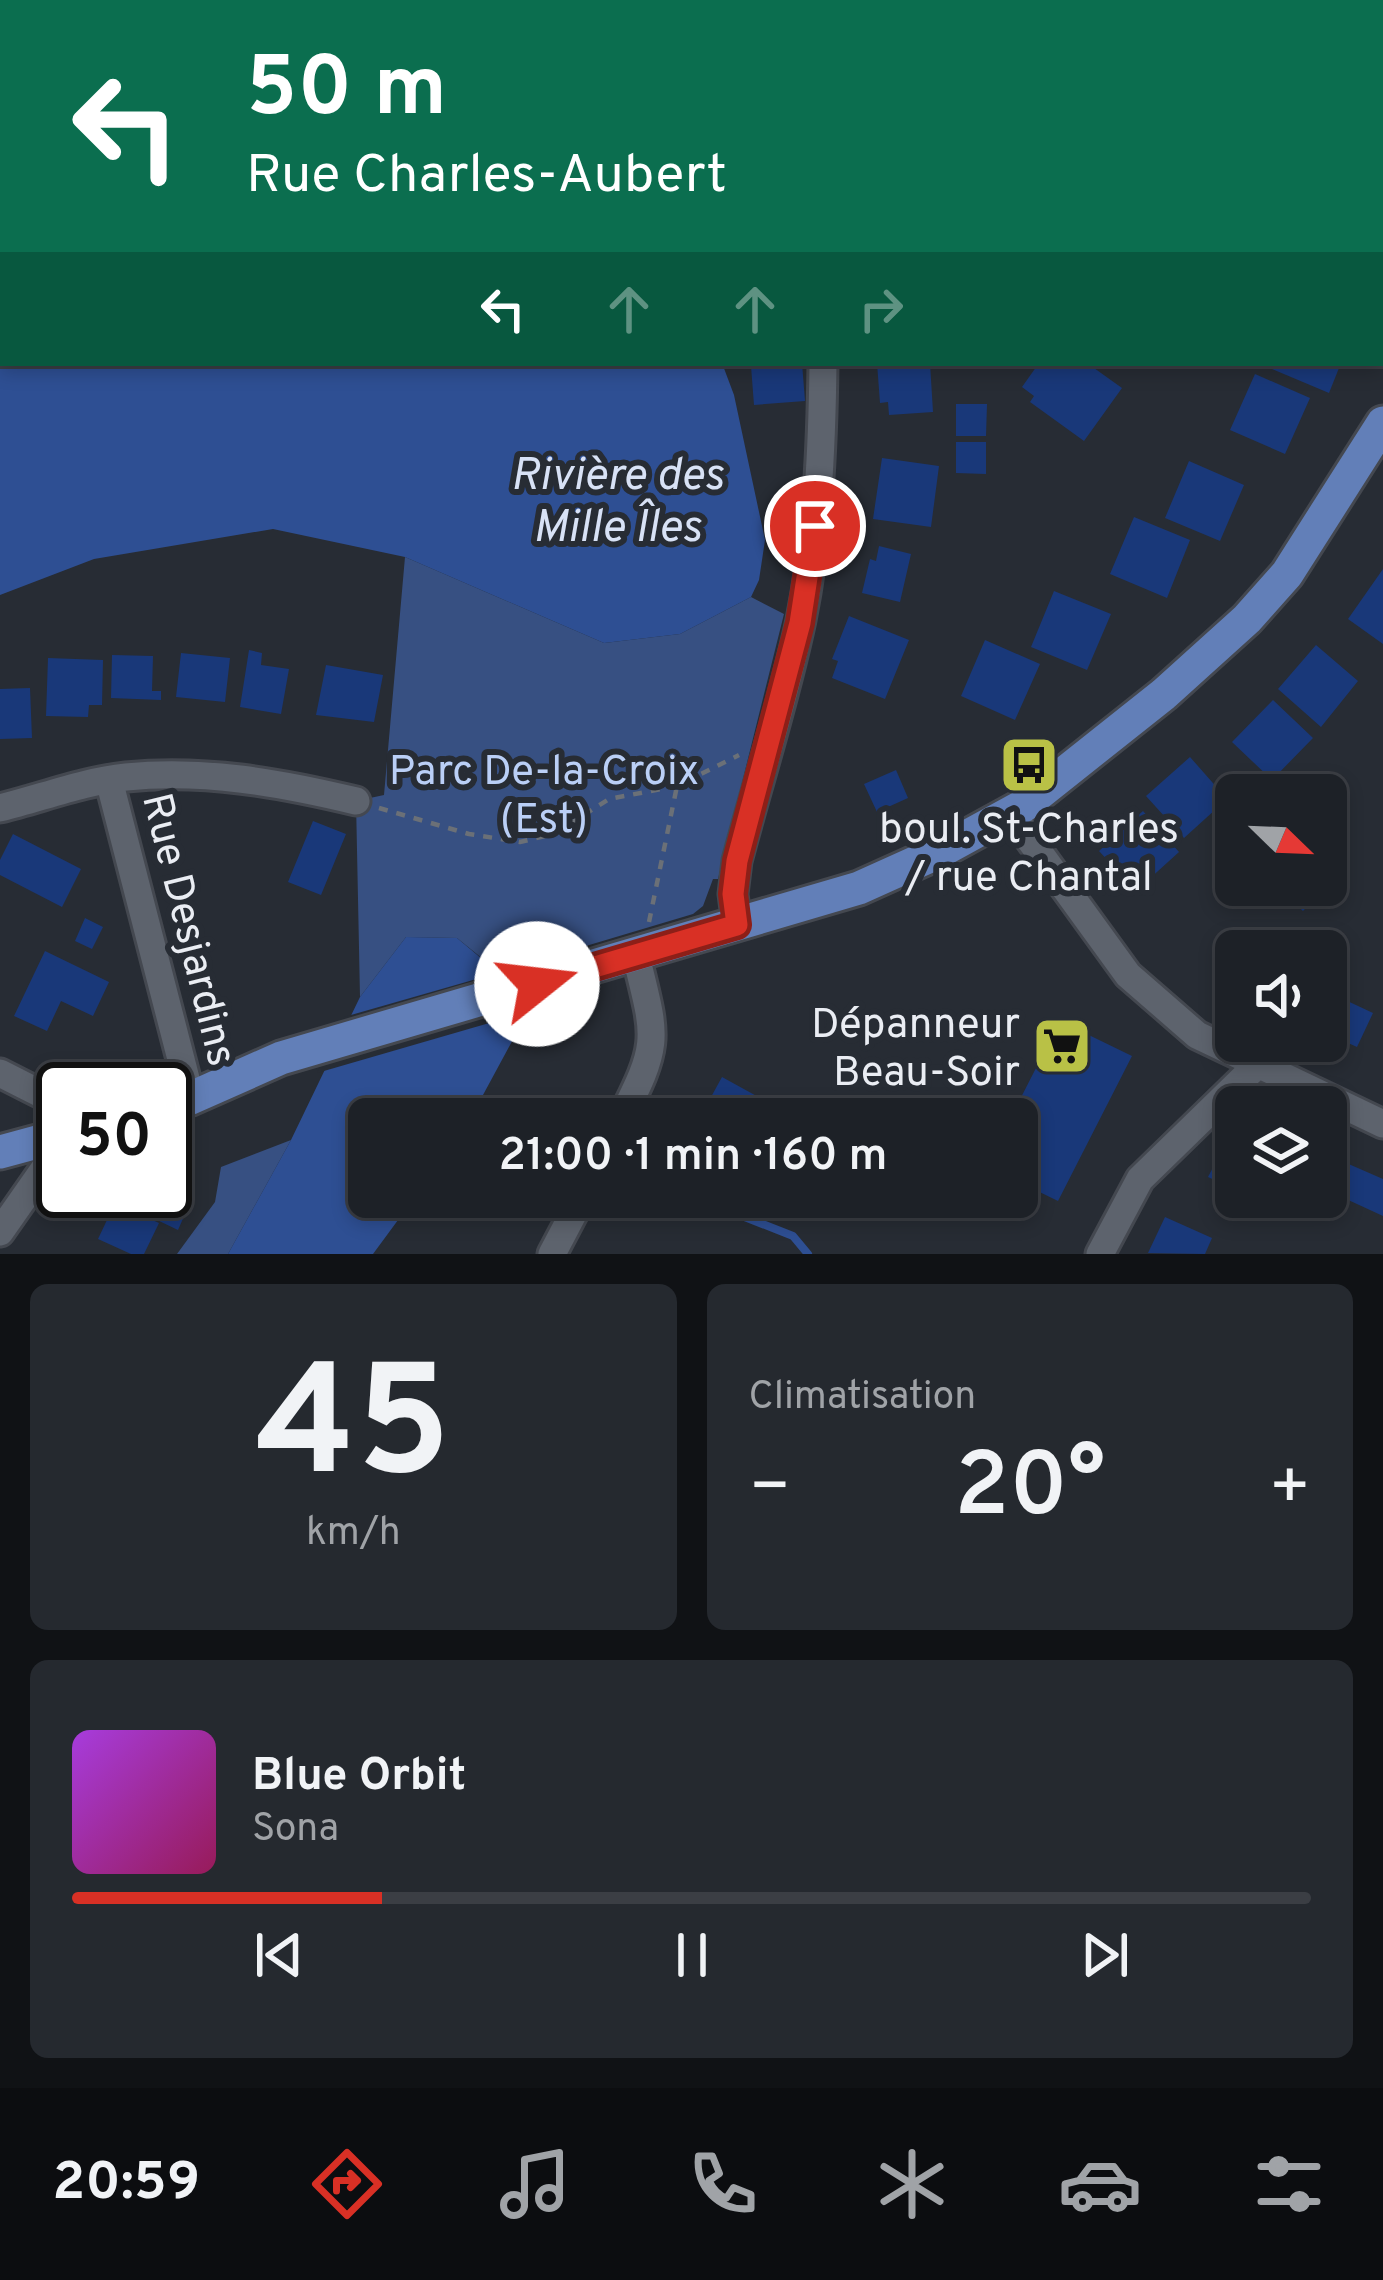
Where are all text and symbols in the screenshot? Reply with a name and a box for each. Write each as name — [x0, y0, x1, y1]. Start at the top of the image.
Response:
text: 50 m — [246, 39, 447, 145]
icon: left — [48, 48, 204, 204]
text: Rue Charles-Aubert — [246, 143, 727, 212]
icon: left — [470, 276, 536, 342]
icon: ahead — [596, 276, 662, 342]
icon: ahead — [722, 276, 788, 342]
icon: right — [848, 276, 914, 342]
water label: Rivière des Mille Îles — [510, 449, 724, 558]
pin — [764, 475, 866, 577]
icon: arrive — [782, 493, 848, 559]
bus stop icon: boul. St-Charles / rue Chantal — [998, 734, 1060, 796]
park label: Parc De-la-Croix (Est) — [389, 747, 699, 848]
north arrow — [1215, 774, 1347, 906]
map controls — [1215, 774, 1347, 1218]
street label: Rue Desjardins — [127, 788, 246, 1072]
place label: boul. St-Charles / rue Chantal — [879, 805, 1179, 906]
position arrow — [474, 921, 600, 1047]
button: sound — [1215, 930, 1347, 1062]
place label: Dépanneur Beau-Soir — [811, 1000, 1020, 1101]
supermarket icon: Dépanneur Beau-Soir — [1031, 1015, 1093, 1077]
speed limit sign: 50 — [36, 1062, 192, 1218]
button: layers — [1215, 1086, 1347, 1218]
text: 21:00 · 1 min · 160 m — [499, 1129, 888, 1186]
text: 45 — [255, 1333, 451, 1531]
text: Climatisation — [749, 1374, 976, 1423]
text: 20° — [954, 1434, 1105, 1547]
text: − — [749, 1449, 791, 1532]
text: + — [1268, 1449, 1311, 1532]
text: km/h — [306, 1510, 401, 1559]
text: Blue Orbit — [252, 1749, 466, 1806]
text: Sona — [252, 1806, 339, 1855]
icon: previous — [246, 1922, 312, 1988]
icon: pause — [659, 1922, 725, 1988]
icon: next — [1072, 1922, 1138, 1988]
icon: directions — [305, 2142, 389, 2226]
icon: music — [493, 2142, 577, 2226]
icon: phone — [681, 2142, 765, 2226]
icon: climate — [870, 2142, 954, 2226]
icon: car — [1058, 2142, 1142, 2226]
icon: filters — [1247, 2142, 1331, 2226]
text: 20:59 — [52, 2150, 200, 2219]

